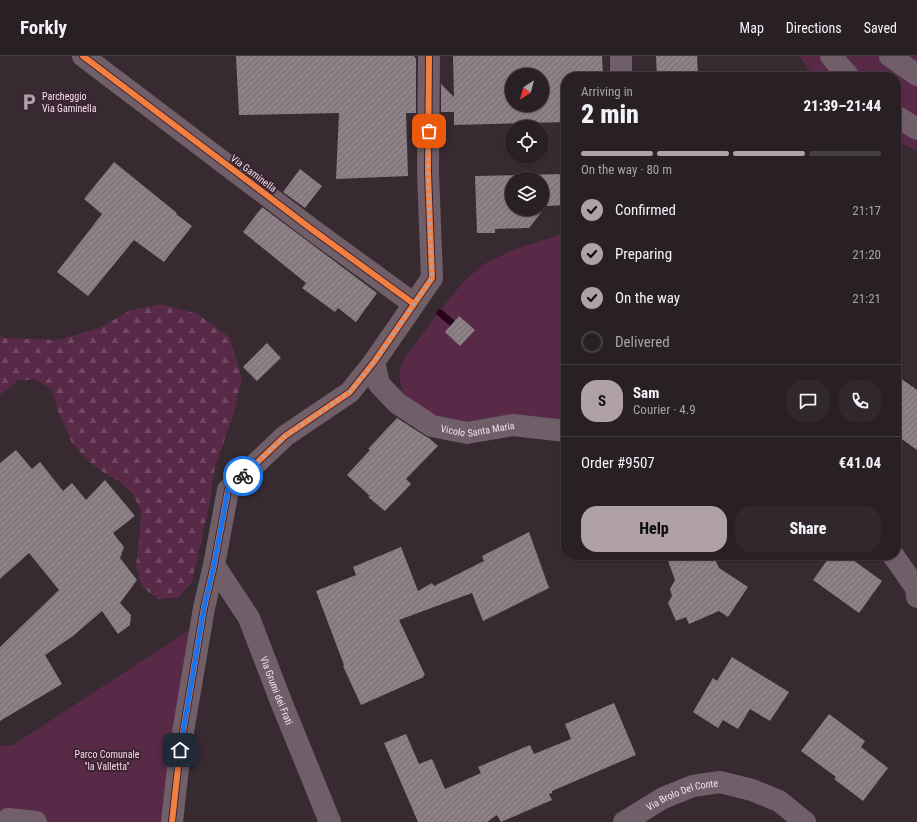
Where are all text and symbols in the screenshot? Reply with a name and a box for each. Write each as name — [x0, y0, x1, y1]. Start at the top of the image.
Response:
text: Forkly — [20, 16, 67, 39]
text: Map — [740, 20, 764, 36]
text: Directions — [786, 20, 842, 36]
text: Saved — [864, 20, 897, 36]
north arrow — [505, 68, 549, 112]
map controls — [505, 68, 549, 216]
text: Arriving in — [581, 84, 633, 99]
place label: Parcheggio Via Gaminella — [42, 91, 97, 114]
parking icon: Parcheggio Via Gaminella — [19, 92, 39, 112]
text: 21:39–21:44 — [803, 97, 881, 115]
text: 2 min — [581, 99, 639, 129]
pin — [412, 114, 446, 148]
icon: bag — [418, 120, 440, 142]
button: locate — [505, 120, 549, 164]
street label: Via Gaminella — [229, 153, 279, 194]
text: On the way · 80 m — [581, 162, 672, 177]
button: layers — [505, 172, 549, 216]
icon: check — [581, 199, 603, 221]
text: Confirmed — [615, 201, 676, 219]
text: 21:17 — [852, 203, 881, 218]
icon: check — [581, 243, 603, 265]
text: Preparing — [615, 245, 672, 263]
text: 21:20 — [852, 247, 881, 262]
icon: check — [581, 287, 603, 309]
text: On the way — [615, 289, 680, 307]
text: 21:21 — [852, 291, 881, 306]
text: Delivered — [615, 333, 670, 351]
button: chat — [787, 380, 829, 422]
button: phone — [839, 380, 881, 422]
text: Sam — [633, 384, 659, 402]
text: S — [598, 392, 606, 410]
text: Courier · 4.9 — [633, 402, 696, 417]
street label: Vicolo Santa Maria — [440, 420, 516, 439]
text: Order #9507 — [581, 454, 655, 472]
text: €41.04 — [839, 454, 881, 472]
courier — [223, 456, 263, 496]
icon: bike — [232, 465, 254, 487]
button: Help — [581, 506, 727, 552]
button: Share — [735, 506, 881, 552]
street label: Via Grumi dei Frati — [258, 655, 295, 726]
pin — [163, 733, 197, 767]
icon: home — [169, 739, 191, 761]
park label: Parco Comunale "la Valletta" — [75, 749, 140, 772]
street label: Via Brolo Del Conte — [644, 777, 719, 813]

